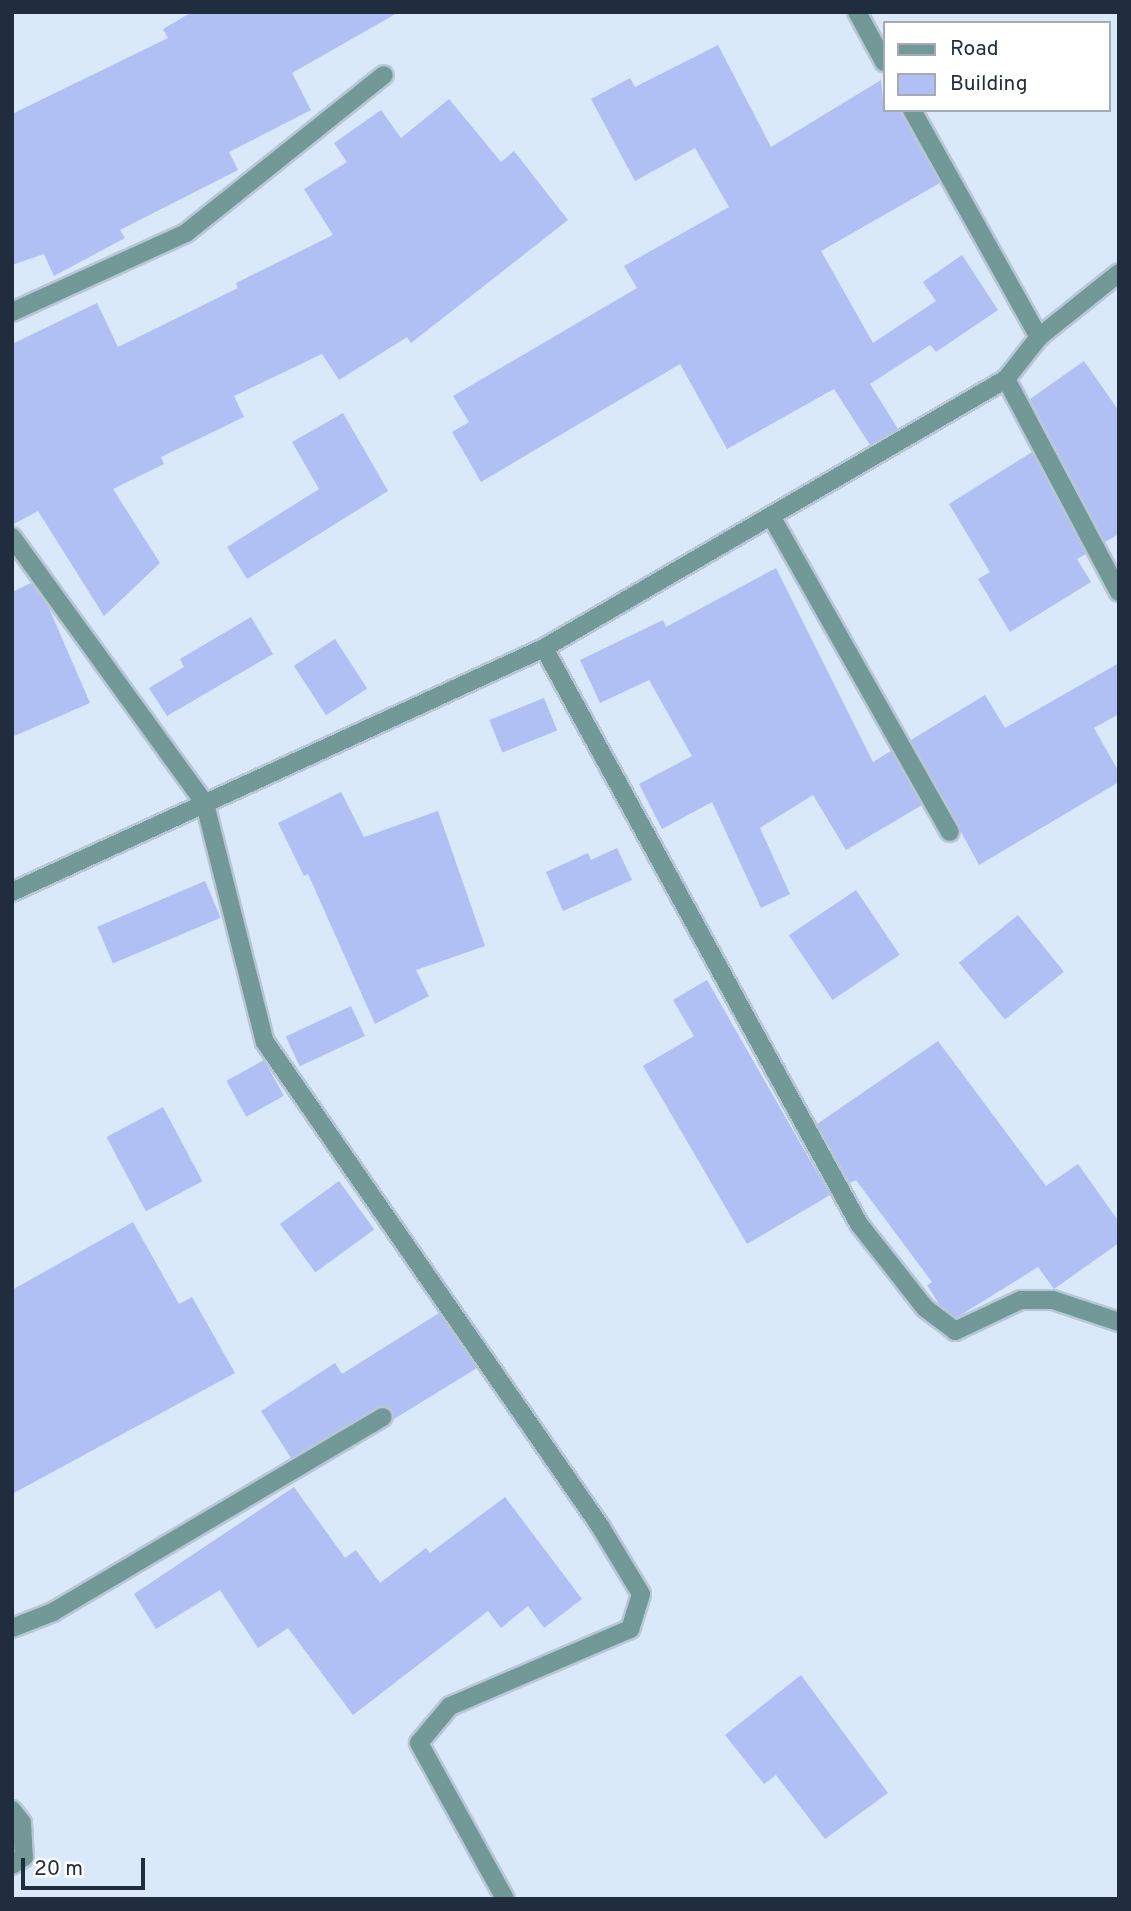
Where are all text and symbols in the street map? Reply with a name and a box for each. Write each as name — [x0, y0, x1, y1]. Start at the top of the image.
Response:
legend — [883, 21, 1110, 112]
text: Road — [950, 36, 999, 63]
text: Building — [950, 71, 1028, 98]
scale bar — [24, 1844, 149, 1888]
text: 20 m — [34, 1856, 83, 1883]

